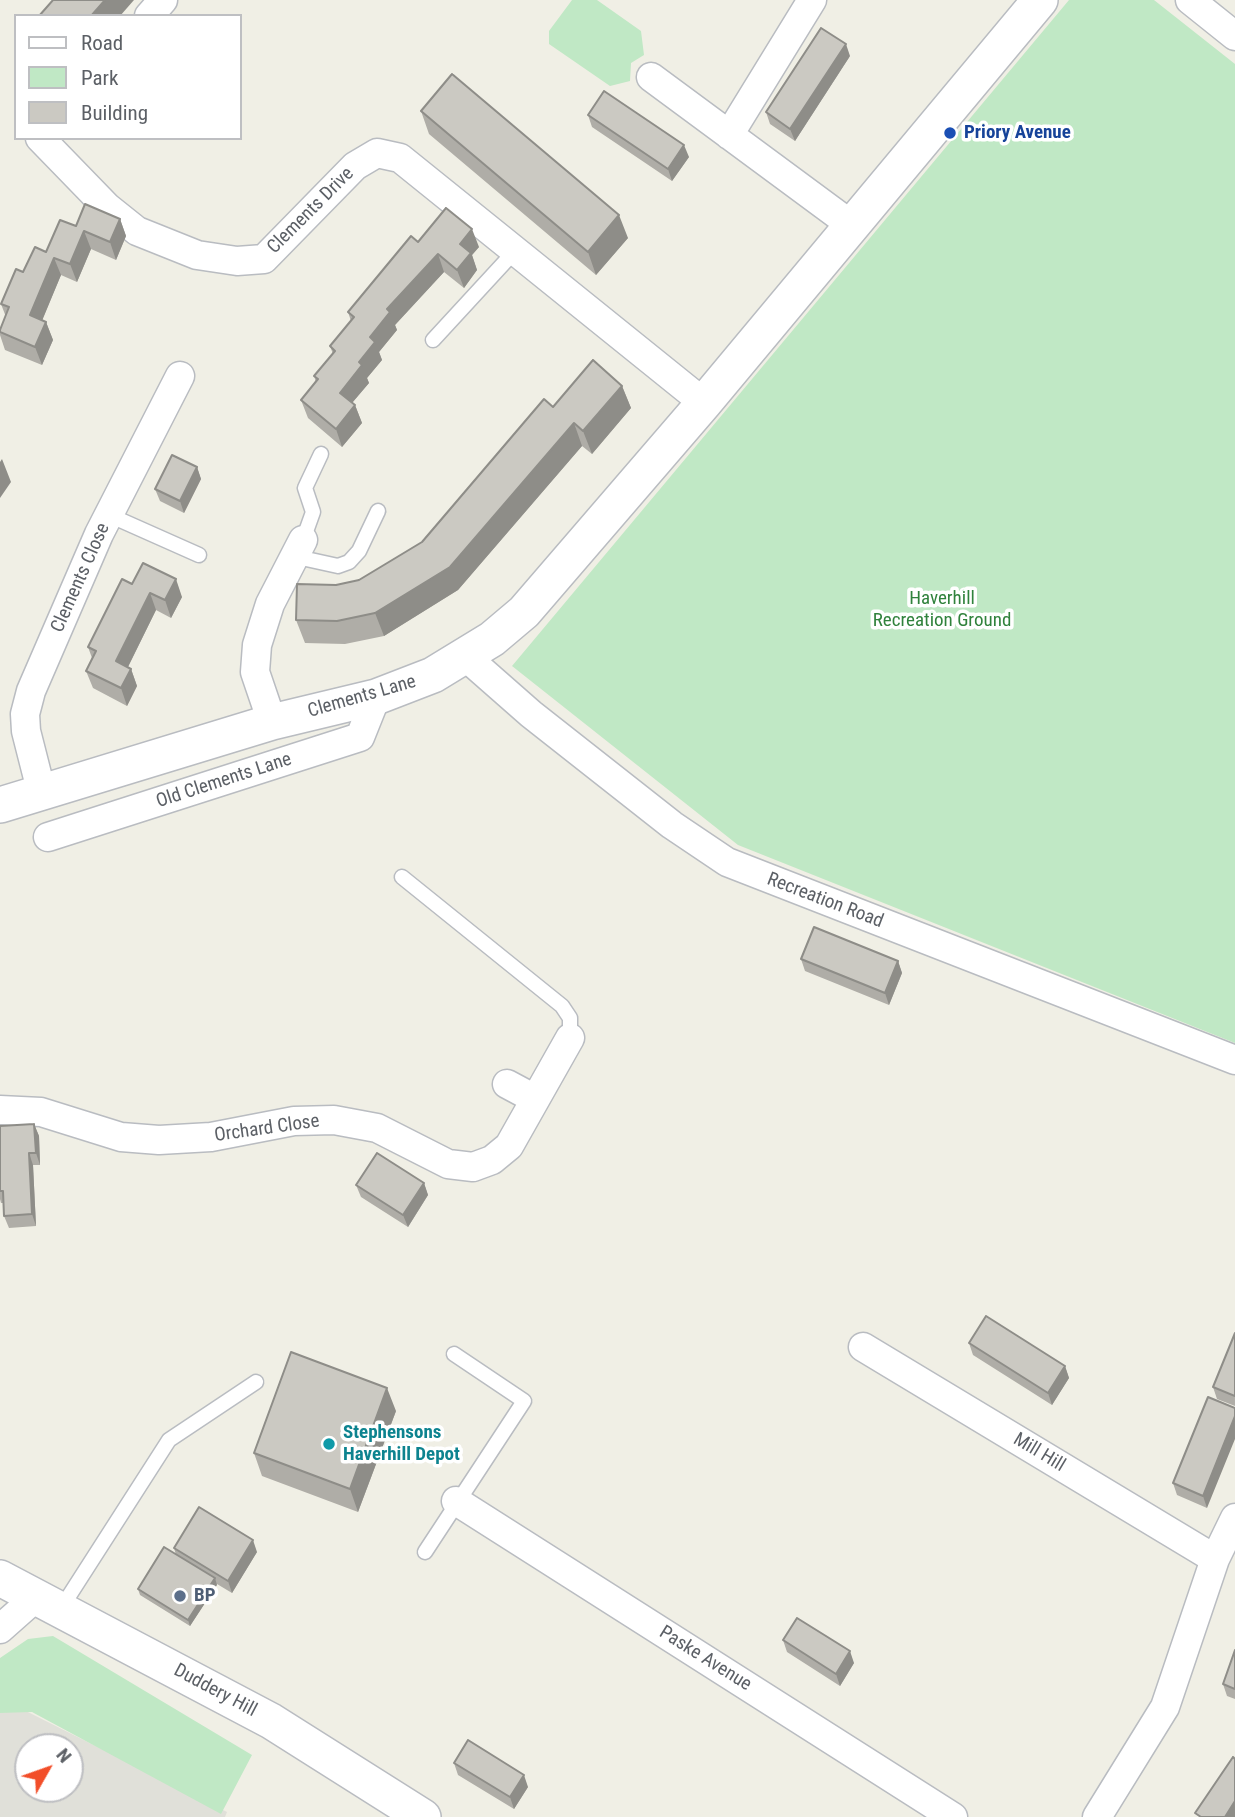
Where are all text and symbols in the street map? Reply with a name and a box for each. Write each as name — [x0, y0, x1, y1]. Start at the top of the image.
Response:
legend — [14, 14, 242, 140]
text: Road — [81, 31, 123, 55]
text: Park — [81, 66, 118, 90]
text: Building — [81, 101, 148, 125]
place label: Priory Avenue — [964, 122, 1071, 144]
marker: Priory Avenue — [942, 125, 958, 141]
street label: Clements Drive — [263, 163, 359, 259]
street label: Clements Close — [47, 520, 115, 636]
park label: Haverhill Recreation Ground — [873, 588, 1011, 632]
street label: Clements Lane — [305, 671, 419, 723]
street label: Old Clements Lane — [153, 748, 295, 814]
street label: Recreation Road — [764, 868, 886, 934]
street label: Orchard Close — [213, 1110, 321, 1148]
place label: Stephensons Haverhill Depot — [343, 1422, 460, 1466]
street label: Mill Hill — [1009, 1429, 1069, 1477]
marker: Stephensons Haverhill Depot — [321, 1436, 337, 1452]
place label: BP — [194, 1585, 215, 1607]
marker: BP — [172, 1588, 188, 1604]
street label: Paske Avenue — [655, 1622, 755, 1696]
street label: Duddery Hill — [170, 1660, 260, 1722]
north arrow — [14, 1733, 84, 1803]
text: N — [51, 1744, 76, 1767]

